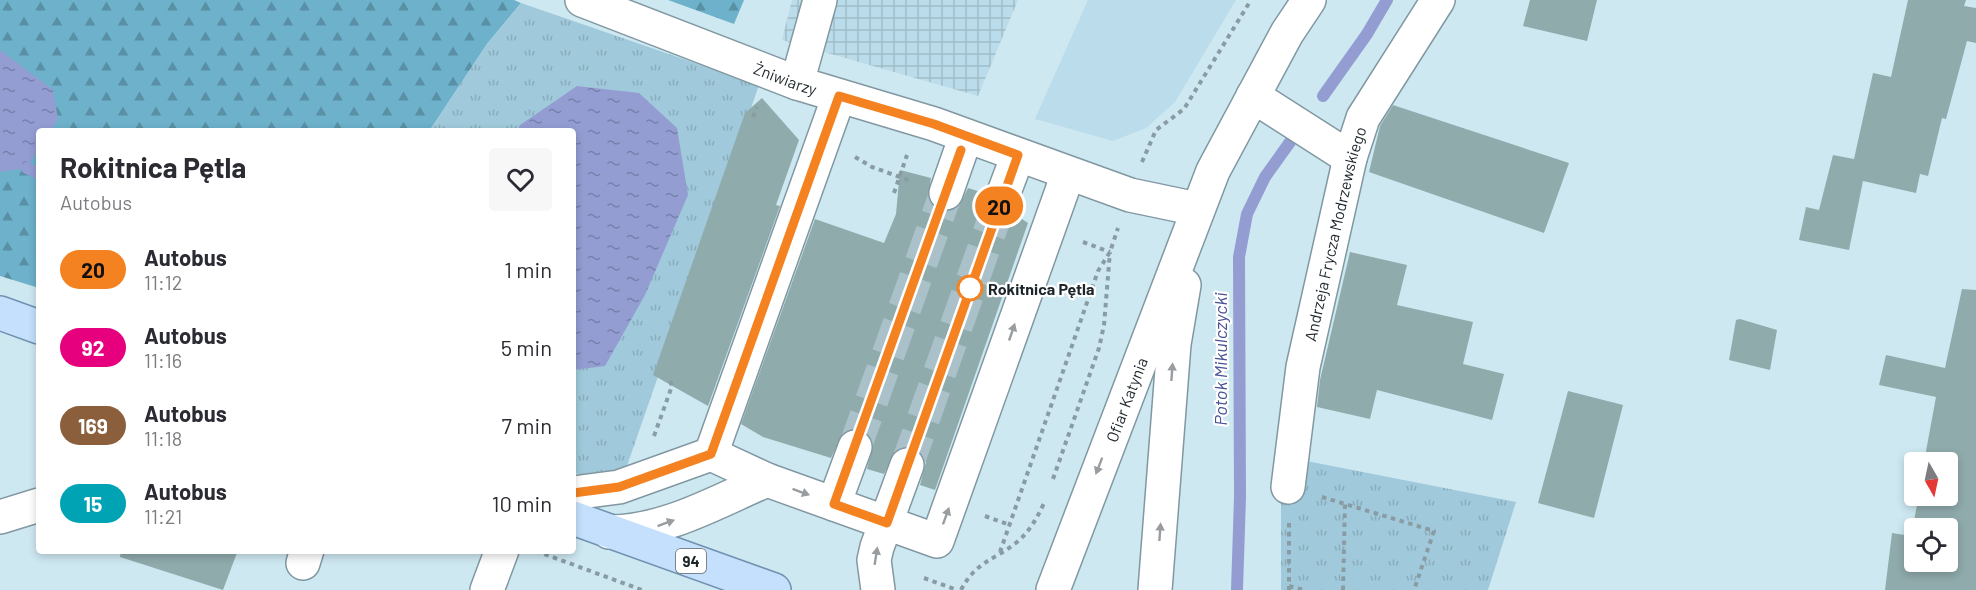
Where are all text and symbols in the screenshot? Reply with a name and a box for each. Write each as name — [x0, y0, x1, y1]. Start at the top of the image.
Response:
street label: Żniwiarzy — [751, 58, 820, 98]
street label: Andrzeja Frycza Modrzewskiego — [1300, 124, 1369, 343]
button: heart — [489, 148, 552, 211]
text: Rokitnica Pętla — [60, 150, 246, 184]
line badge: 20 — [972, 186, 1026, 226]
text: Autobus — [60, 190, 132, 214]
text: 20 — [987, 194, 1011, 219]
text: Autobus — [144, 244, 227, 270]
text: 1 min — [504, 256, 552, 282]
text: 20 — [81, 257, 105, 282]
text: 11:12 — [144, 270, 183, 294]
marker: Rokitnica Pętla — [957, 275, 983, 301]
place label: Rokitnica Pętla — [988, 279, 1094, 298]
water label: Potok Mikulczycki — [1209, 292, 1231, 426]
text: Autobus — [144, 322, 227, 348]
one-way arrow — [1007, 323, 1017, 341]
text: 5 min — [501, 334, 552, 360]
text: 92 — [82, 335, 104, 360]
text: 11:16 — [144, 348, 182, 372]
street label: Ofiar Katynia — [1101, 354, 1151, 444]
one-way arrow — [1167, 362, 1176, 381]
text: Autobus — [144, 400, 227, 426]
text: 7 min — [502, 412, 552, 438]
text: 169 — [78, 413, 108, 438]
text: 11:18 — [144, 426, 182, 450]
north arrow — [1904, 452, 1958, 506]
map controls — [1904, 452, 1958, 572]
one-way arrow — [1094, 457, 1104, 475]
text: Autobus — [144, 478, 227, 504]
one-way arrow — [792, 488, 810, 498]
text: 10 min — [492, 490, 552, 516]
text: 15 — [84, 491, 102, 516]
text: 11:21 — [144, 504, 182, 528]
one-way arrow — [941, 507, 951, 525]
one-way arrow — [657, 517, 675, 527]
button: locate — [1904, 518, 1958, 572]
one-way arrow — [1155, 522, 1164, 541]
one-way arrow — [872, 546, 881, 565]
road number: 94 — [676, 549, 706, 573]

